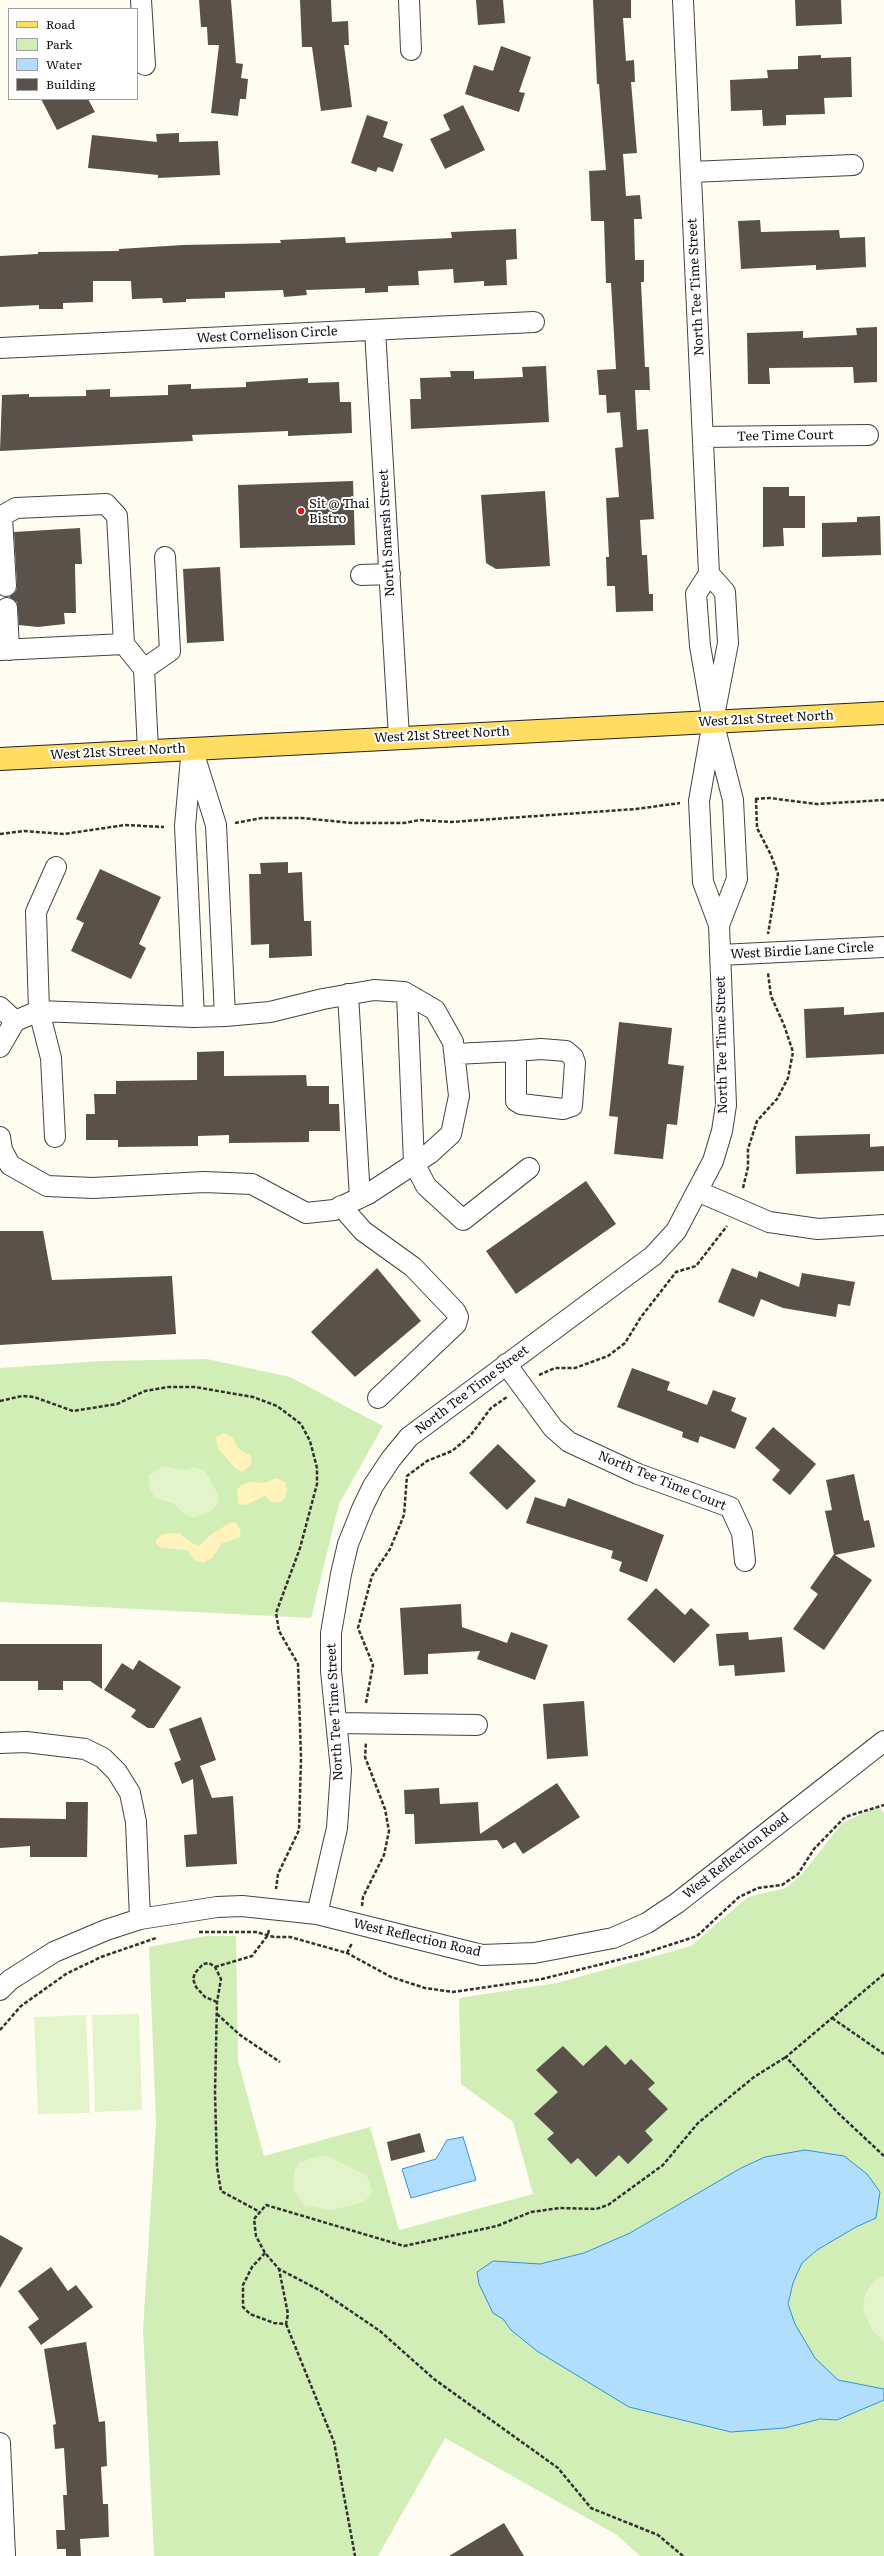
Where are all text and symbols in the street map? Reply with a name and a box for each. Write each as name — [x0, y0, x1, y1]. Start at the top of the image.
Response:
legend — [8, 8, 138, 100]
text: Road — [46, 15, 75, 33]
text: Park — [46, 35, 72, 53]
text: Water — [46, 55, 82, 73]
text: Building — [46, 75, 95, 93]
street label: North Tee Time Street — [685, 218, 707, 356]
street label: West Cornelison Circle — [196, 324, 338, 346]
street label: Tee Time Court — [737, 427, 833, 445]
street label: North Smarsh Street — [376, 469, 398, 597]
place label: Sit @ Thai Bistro — [309, 496, 370, 527]
marker: Sit @ Thai Bistro — [296, 506, 306, 516]
street label: West 21st Street North — [698, 708, 834, 730]
street label: West 21st Street North — [374, 724, 510, 746]
street label: West 21st Street North — [50, 741, 186, 763]
street label: West Birdie Lane Circle — [730, 939, 874, 963]
street label: North Tee Time Street — [713, 976, 731, 1114]
street label: North Tee Time Street — [412, 1342, 532, 1438]
street label: North Tee Time Court — [596, 1448, 728, 1514]
street label: North Tee Time Street — [324, 1643, 346, 1781]
street label: West Reflection Road — [680, 1810, 792, 1902]
street label: West Reflection Road — [352, 1916, 482, 1960]

